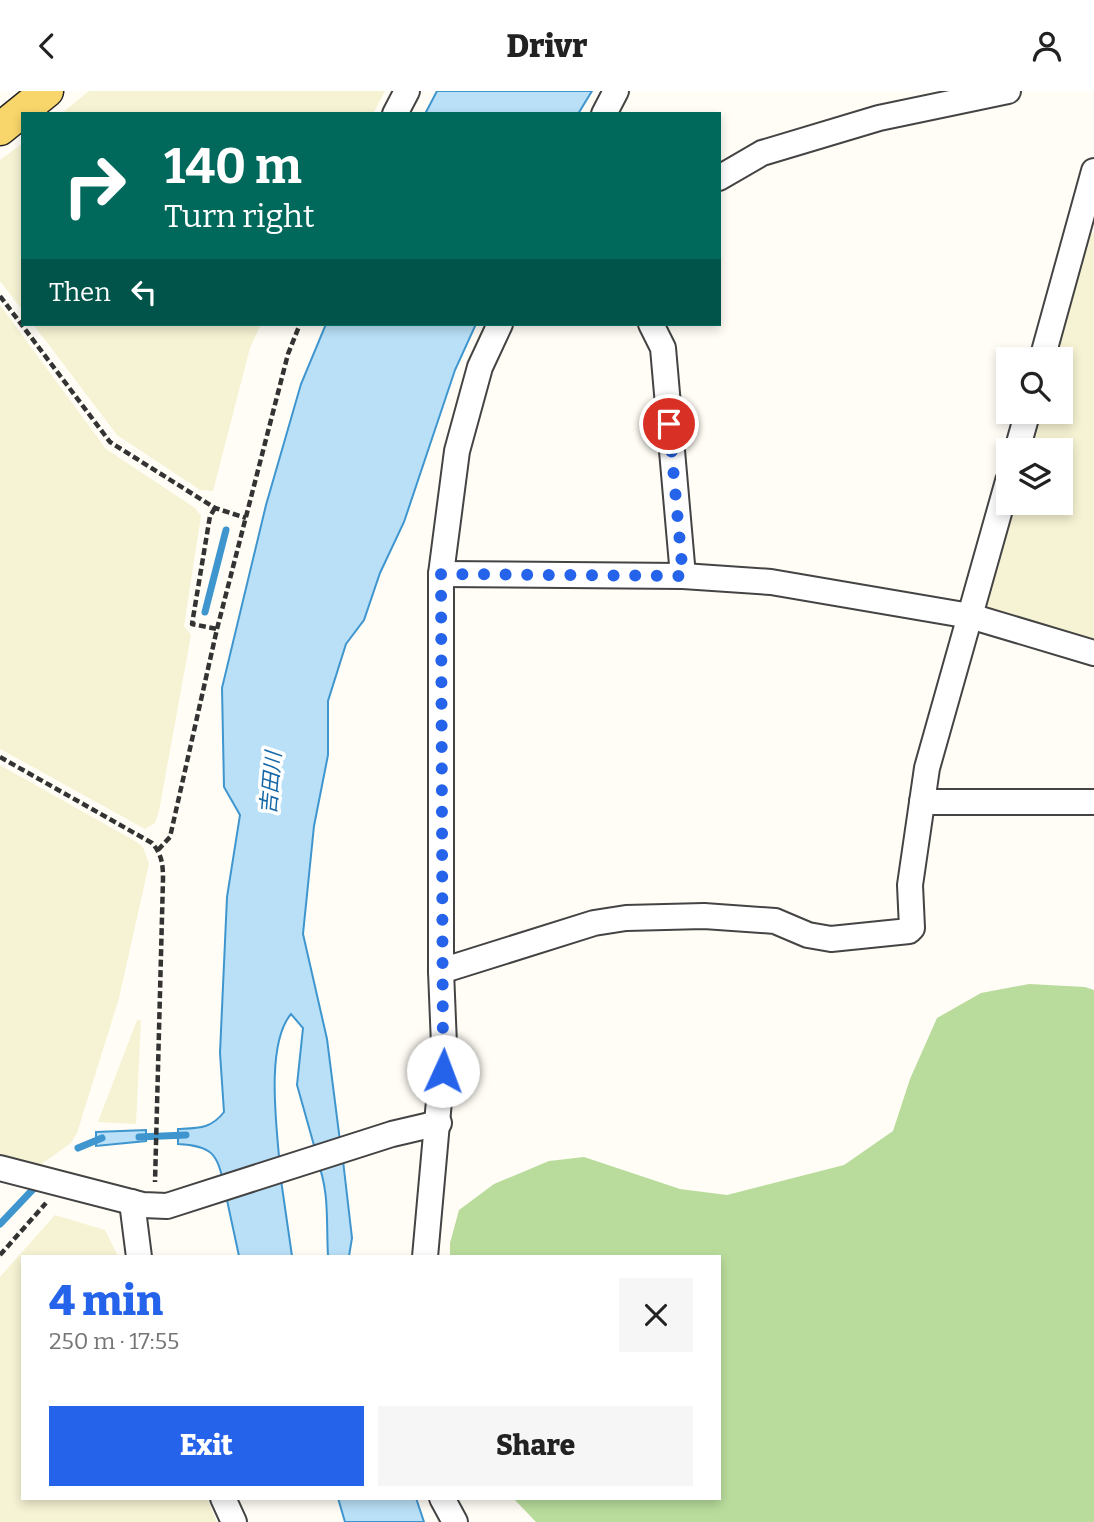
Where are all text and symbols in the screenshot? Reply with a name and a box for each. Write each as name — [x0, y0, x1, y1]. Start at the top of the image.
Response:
icon: back — [28, 27, 66, 65]
text: Drivr — [507, 27, 587, 65]
icon: person — [1028, 27, 1066, 65]
text: 140 m — [164, 137, 302, 196]
icon: right — [49, 140, 140, 231]
text: Turn right — [164, 197, 315, 235]
icon: left — [125, 273, 163, 311]
text: Then — [49, 277, 111, 308]
map controls — [996, 347, 1073, 515]
button: search — [996, 347, 1073, 424]
pin — [639, 394, 699, 454]
icon: arrive — [650, 405, 688, 443]
button: layers — [996, 438, 1073, 515]
water label: 吉田川 — [255, 748, 287, 816]
position arrow — [406, 1034, 480, 1108]
text: 4 min — [49, 1276, 163, 1326]
button: close — [619, 1278, 693, 1352]
text: 250 m · 17:55 — [49, 1327, 179, 1355]
button: Exit — [49, 1406, 364, 1486]
button: Share — [378, 1406, 693, 1486]

